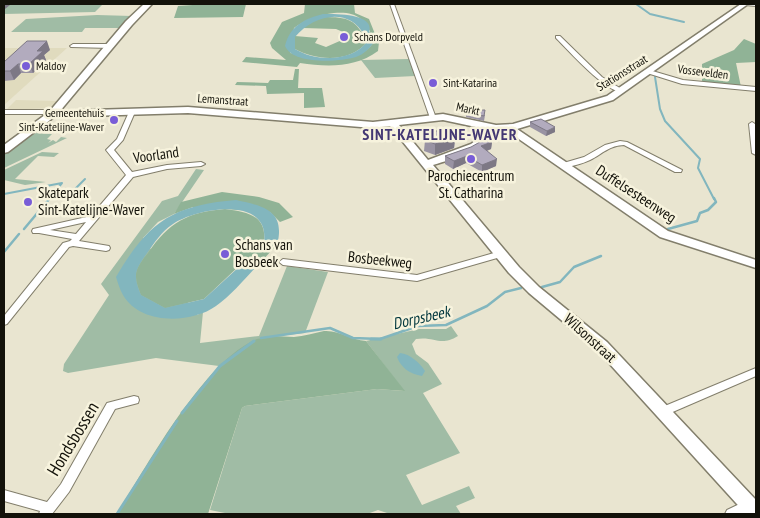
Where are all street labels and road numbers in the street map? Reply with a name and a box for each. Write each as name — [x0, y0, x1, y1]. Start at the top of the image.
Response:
street label: Stationsstraat — [594, 51, 651, 94]
street label: Vossevelden — [676, 61, 729, 82]
street label: Lemanstraat — [197, 90, 250, 109]
street label: Markt — [455, 99, 482, 118]
street label: Voorland — [131, 142, 180, 167]
street label: Duffelsesteenweg — [592, 161, 680, 227]
street label: Bosbeekweg — [347, 247, 413, 272]
street label: Wilsonstraat — [560, 309, 621, 366]
street label: Hondsbossen — [42, 398, 104, 480]

